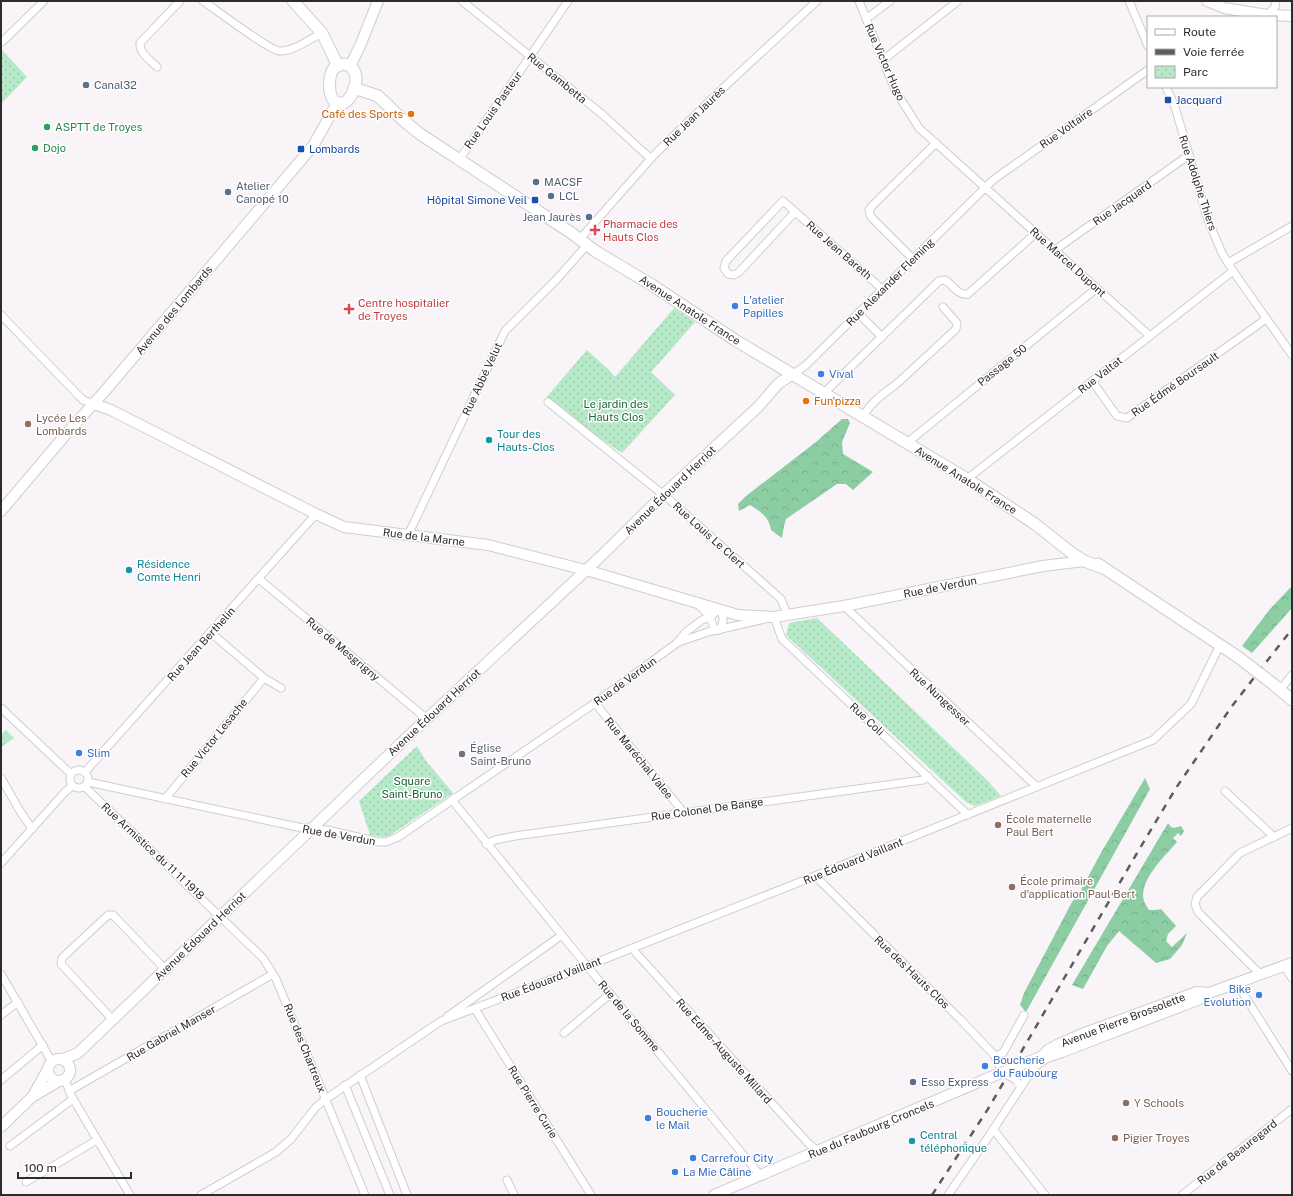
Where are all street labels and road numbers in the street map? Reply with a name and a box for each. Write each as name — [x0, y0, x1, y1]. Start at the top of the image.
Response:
street label: Rue Victor Hugo — [863, 22, 907, 102]
street label: Rue Gambetta — [525, 50, 589, 106]
street label: Rue Louis Pasteur — [462, 69, 524, 151]
street label: Rue Jean Jaurès — [661, 83, 728, 148]
street label: Rue Voltaire — [1037, 105, 1095, 151]
street label: Rue Adolphe Thiers — [1177, 134, 1219, 233]
street label: Rue Jacquard — [1090, 178, 1154, 228]
street label: Rue Jean Bareth — [804, 218, 874, 282]
street label: Rue Marcel Dupont — [1028, 225, 1108, 299]
street label: Rue Alexander Fleming — [844, 236, 936, 328]
street label: Avenue des Lombards — [133, 263, 215, 357]
street label: Avenue Anatole France — [637, 273, 743, 347]
street label: Rue Abbé Velut — [460, 341, 504, 417]
street label: Passage 50 — [975, 341, 1029, 388]
street label: Rue Édmé Boursault — [1128, 348, 1221, 419]
street label: Rue Valtat — [1076, 354, 1124, 396]
street label: Avenue Édouard Herriot — [621, 443, 718, 537]
street label: Avenue Anatole France — [913, 444, 1019, 516]
street label: Rue Louis Le Clert — [671, 500, 747, 570]
street label: Rue de la Marne — [382, 526, 466, 548]
street label: Rue de Verdun — [902, 574, 978, 600]
street label: Rue Jean Berthelin — [165, 605, 237, 683]
street label: Rue de Mesgrigny — [304, 615, 382, 683]
street label: Rue de Verdun — [591, 654, 659, 708]
street label: Avenue Édouard Herriot — [385, 665, 483, 758]
street label: Rue Nungesser — [907, 666, 973, 728]
street label: Rue Victor Lesache — [179, 696, 249, 780]
street label: Rue Coli — [847, 700, 887, 738]
street label: Rue Maréchal Valee — [602, 715, 676, 801]
street label: Rue Colonel De Bange — [650, 795, 764, 823]
street label: Rue Armistice du 11 11 1918 — [99, 800, 207, 902]
street label: Rue de Verdun — [301, 823, 377, 847]
street label: Rue Édouard Vaillant — [801, 835, 905, 887]
street label: Avenue Édouard Herriot — [151, 889, 248, 983]
street label: Rue des Hauts Clos — [872, 933, 952, 1011]
street label: Rue Édouard Vaillant — [499, 953, 603, 1004]
street label: Rue de la Somme — [596, 978, 662, 1054]
street label: Avenue Pierre Brossolette — [1059, 991, 1187, 1049]
street label: Rue Edme-Auguste Millard — [674, 996, 774, 1106]
street label: Rue des Chartreux — [282, 1002, 328, 1094]
street label: Rue Gabriel Manser — [124, 1003, 218, 1063]
street label: Rue Pierre Curie — [506, 1064, 560, 1140]
street label: Rue du Faubourg Croncels — [806, 1097, 936, 1161]
street label: Rue de Beauregard — [1195, 1117, 1279, 1187]

